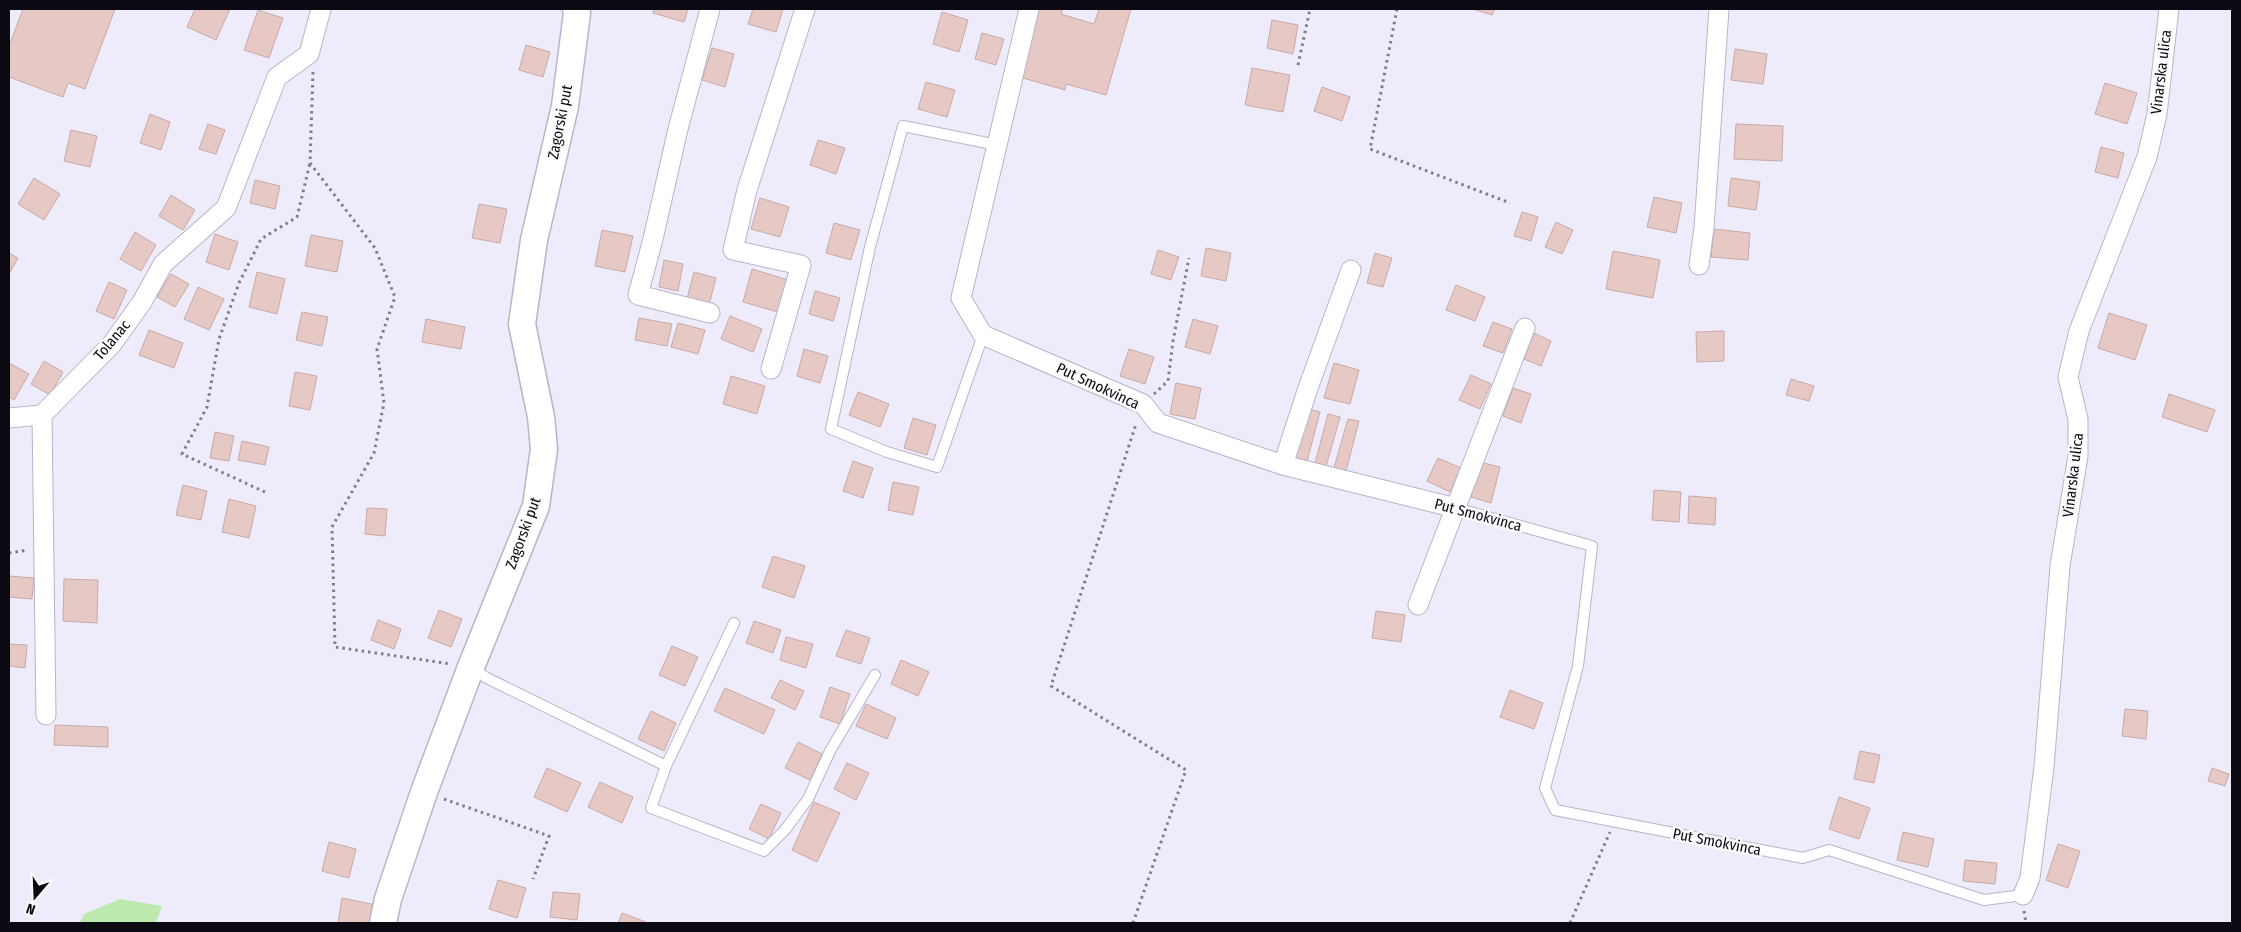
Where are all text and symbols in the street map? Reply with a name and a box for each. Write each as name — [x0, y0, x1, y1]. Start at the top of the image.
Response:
street label: Vinarska ulica — [2147, 29, 2175, 115]
street label: Zagorski put — [544, 83, 576, 161]
street label: Tolanac — [90, 316, 134, 364]
street label: Put Smokvinca — [1054, 359, 1142, 413]
street label: Vinarska ulica — [2059, 432, 2087, 518]
street label: Zagorski put — [502, 494, 544, 571]
street label: Put Smokvinca — [1432, 495, 1524, 535]
street label: Put Smokvinca — [1671, 825, 1763, 859]
north arrow — [10, 872, 60, 922]
text: N — [24, 899, 38, 918]

